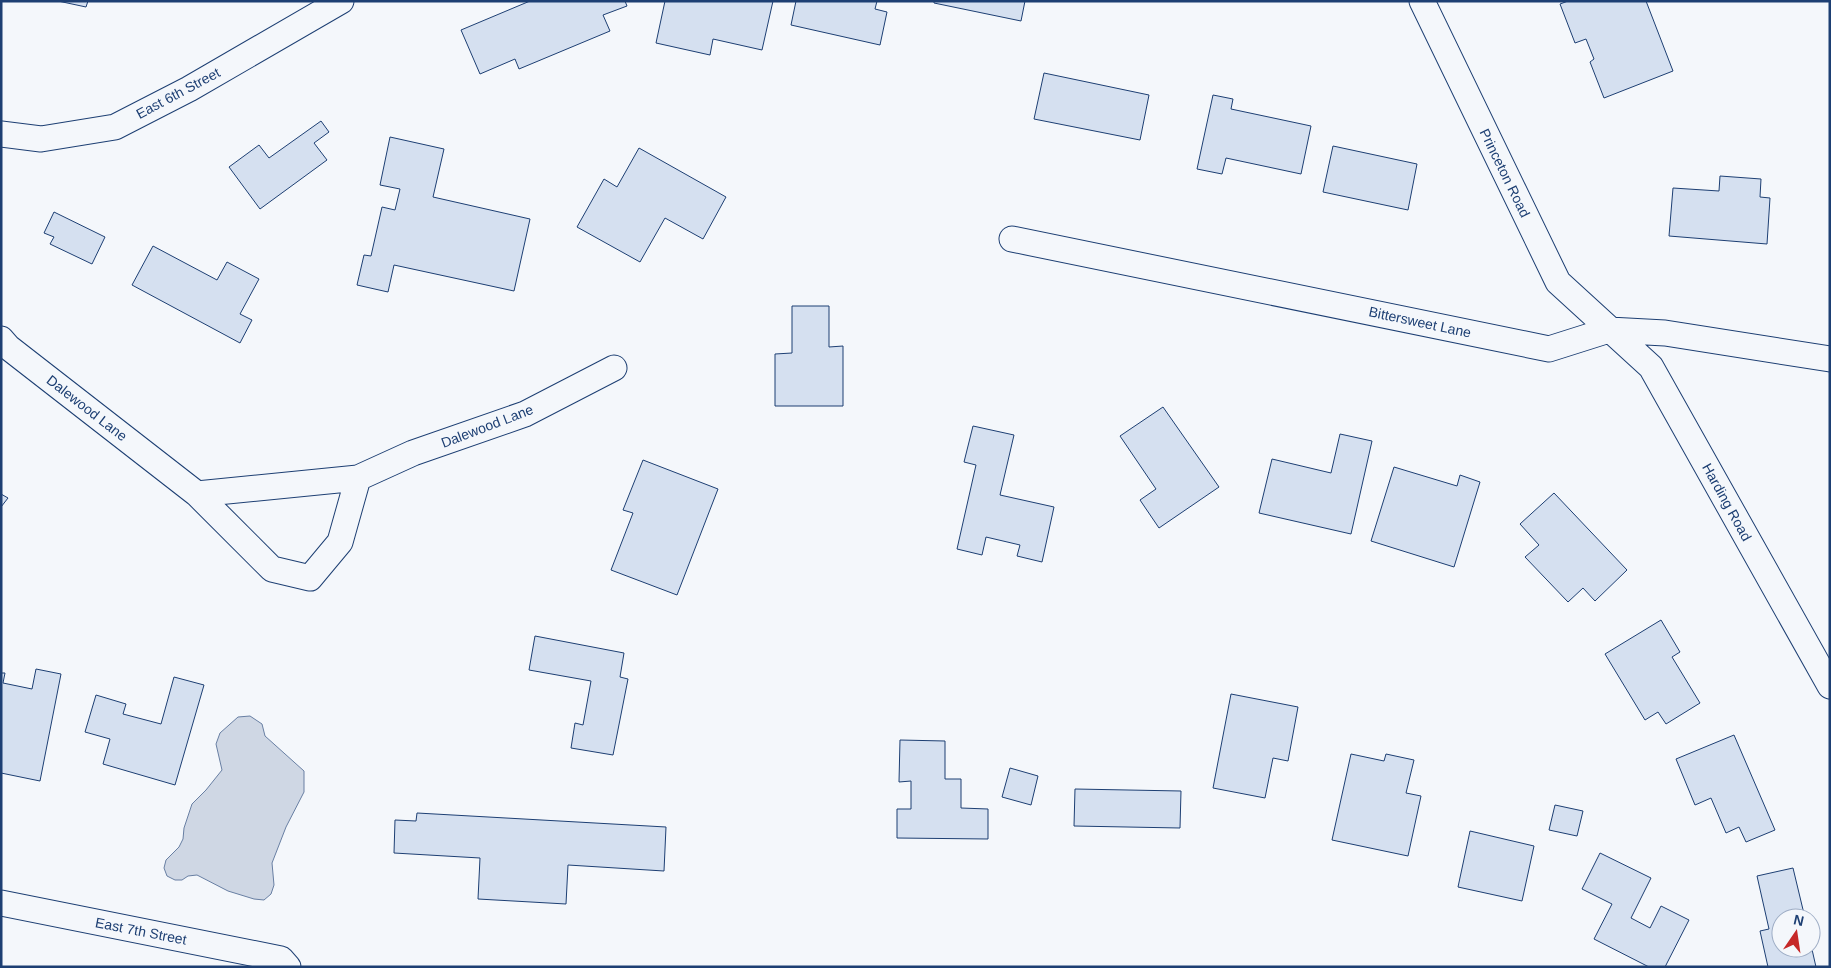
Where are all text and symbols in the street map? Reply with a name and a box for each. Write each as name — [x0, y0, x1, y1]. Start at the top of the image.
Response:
street label: East 6th Street — [133, 64, 223, 122]
street label: Princeton Road — [1477, 126, 1533, 220]
street label: Bittersweet Lane — [1367, 303, 1473, 341]
street label: Dalewood Lane — [44, 372, 130, 444]
street label: Dalewood Lane — [439, 401, 535, 451]
street label: Harding Road — [1699, 460, 1755, 544]
north arrow — [1771, 908, 1821, 958]
text: N — [1792, 911, 1806, 929]
street label: East 7th Street — [94, 914, 188, 948]

